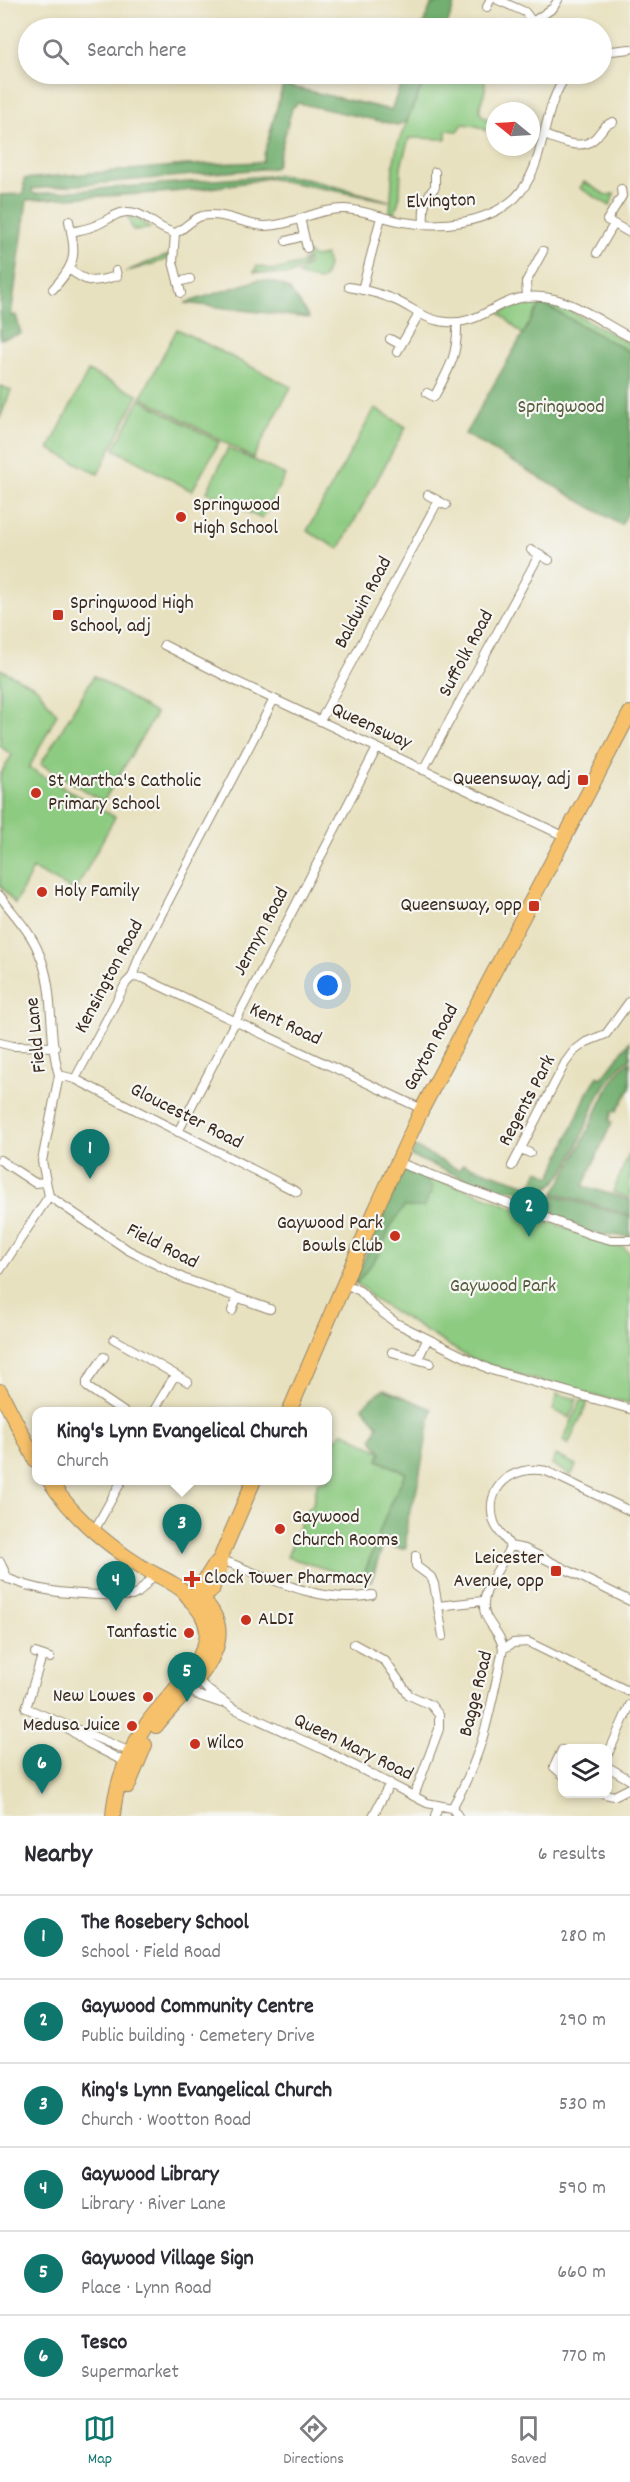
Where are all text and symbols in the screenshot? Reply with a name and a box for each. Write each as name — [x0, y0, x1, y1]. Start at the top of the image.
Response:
search box — [18, 18, 612, 84]
icon: search — [39, 35, 72, 68]
text: Search here — [87, 36, 186, 67]
north arrow — [486, 102, 540, 156]
street label: Elvington — [406, 187, 476, 217]
park label: Springwood — [517, 394, 605, 422]
place label: Springwood High School — [193, 492, 280, 543]
marker: Springwood High School — [174, 510, 188, 524]
street label: Baldwin Road — [328, 552, 400, 654]
place label: Springwood High School, adj — [70, 590, 194, 641]
street label: Suffolk Road — [432, 606, 502, 702]
marker: Springwood High School, adj — [51, 608, 65, 622]
street label: Queensway — [326, 696, 417, 758]
place label: Queensway, adj — [453, 766, 571, 794]
place label: St Martha's Catholic Primary School — [48, 768, 201, 819]
marker: Queensway, adj — [576, 773, 590, 787]
marker: St Martha's Catholic Primary School — [29, 786, 43, 800]
place label: Holy Family — [54, 878, 140, 906]
street label: Jermyn Road — [227, 883, 297, 981]
marker: Holy Family — [35, 885, 49, 899]
place label: Queensway, opp — [400, 892, 522, 920]
marker: Queensway, opp — [527, 899, 541, 913]
street label: Kensington Road — [68, 915, 152, 1039]
your location — [313, 971, 342, 1000]
street label: Field Lane — [19, 996, 55, 1074]
street label: Kent Road — [244, 996, 326, 1054]
street label: Gayton Road — [397, 999, 467, 1097]
street label: Regents Park — [492, 1050, 564, 1152]
street label: Gloucester Road — [125, 1077, 247, 1157]
pin: 1 — [70, 1130, 110, 1179]
pin: 2 — [510, 1188, 548, 1237]
place label: Gaywood Park Bowls Club — [277, 1210, 383, 1261]
street label: Field Road — [121, 1217, 203, 1277]
marker: Gaywood Park Bowls Club — [388, 1229, 402, 1243]
park label: Gaywood Park — [450, 1273, 556, 1301]
popup — [32, 1407, 332, 1485]
text: King's Lynn Evangelical Church — [56, 1417, 308, 1448]
text: Church — [56, 1448, 109, 1476]
pin: 3 — [162, 1504, 201, 1554]
place label: Gaywood Church Rooms — [292, 1504, 399, 1555]
marker: Gaywood Church Rooms — [273, 1522, 287, 1536]
place label: Leicester Avenue, opp — [454, 1545, 545, 1596]
pin: 4 — [96, 1562, 136, 1611]
marker: Leicester Avenue, opp — [549, 1564, 563, 1578]
place label: Clock Tower Pharmacy — [204, 1565, 372, 1593]
marker: Clock Tower Pharmacy — [185, 1572, 199, 1586]
place label: ALDI — [258, 1606, 294, 1634]
marker: ALDI — [239, 1613, 253, 1627]
place label: Tanfastic — [106, 1619, 177, 1647]
marker: Tanfastic — [182, 1626, 196, 1640]
street label: Bagge Road — [453, 1648, 501, 1740]
pin: 5 — [168, 1652, 207, 1702]
place label: New Lowes — [53, 1683, 136, 1711]
marker: New Lowes — [141, 1690, 155, 1704]
street label: Queen Mary Road — [288, 1707, 418, 1789]
place label: Medusa Juice — [23, 1712, 120, 1740]
marker: Medusa Juice — [125, 1719, 139, 1733]
place label: Wilco — [207, 1730, 244, 1758]
marker: Wilco — [188, 1737, 202, 1751]
pin: 6 — [22, 1744, 62, 1794]
map controls — [558, 1744, 612, 1798]
button: layers — [558, 1744, 612, 1798]
text: Nearby — [24, 1837, 92, 1874]
text: 6 results — [538, 1841, 606, 1869]
text: The Rosebery School — [81, 1908, 249, 1939]
text: 1 — [41, 1923, 46, 1951]
text: 280 m — [560, 1923, 606, 1951]
text: School · Field Road — [81, 1939, 221, 1967]
text: Gaywood Community Centre — [81, 1992, 314, 2023]
text: 2 — [39, 2007, 48, 2035]
text: 290 m — [559, 2007, 606, 2035]
text: Public building · Cemetery Drive — [81, 2023, 315, 2051]
text: King's Lynn Evangelical Church — [81, 2076, 332, 2107]
text: 3 — [39, 2091, 48, 2119]
text: 530 m — [559, 2091, 606, 2119]
text: Church · Wootton Road — [81, 2107, 251, 2135]
text: Gaywood Library — [81, 2160, 219, 2191]
text: 4 — [39, 2175, 48, 2203]
text: 590 m — [558, 2175, 606, 2203]
text: Library · River Lane — [81, 2191, 226, 2219]
text: Gaywood Village Sign — [81, 2244, 254, 2275]
text: 5 — [39, 2259, 48, 2287]
text: 660 m — [557, 2259, 606, 2287]
text: Place · Lynn Road — [81, 2275, 212, 2303]
text: Tesco — [81, 2328, 127, 2359]
text: 6 — [39, 2343, 48, 2371]
text: 770 m — [561, 2343, 606, 2371]
text: Supermarket — [81, 2359, 179, 2387]
tab: Map — [83, 2412, 116, 2471]
tab: Directions — [283, 2412, 344, 2471]
tab: Saved — [511, 2412, 547, 2471]

